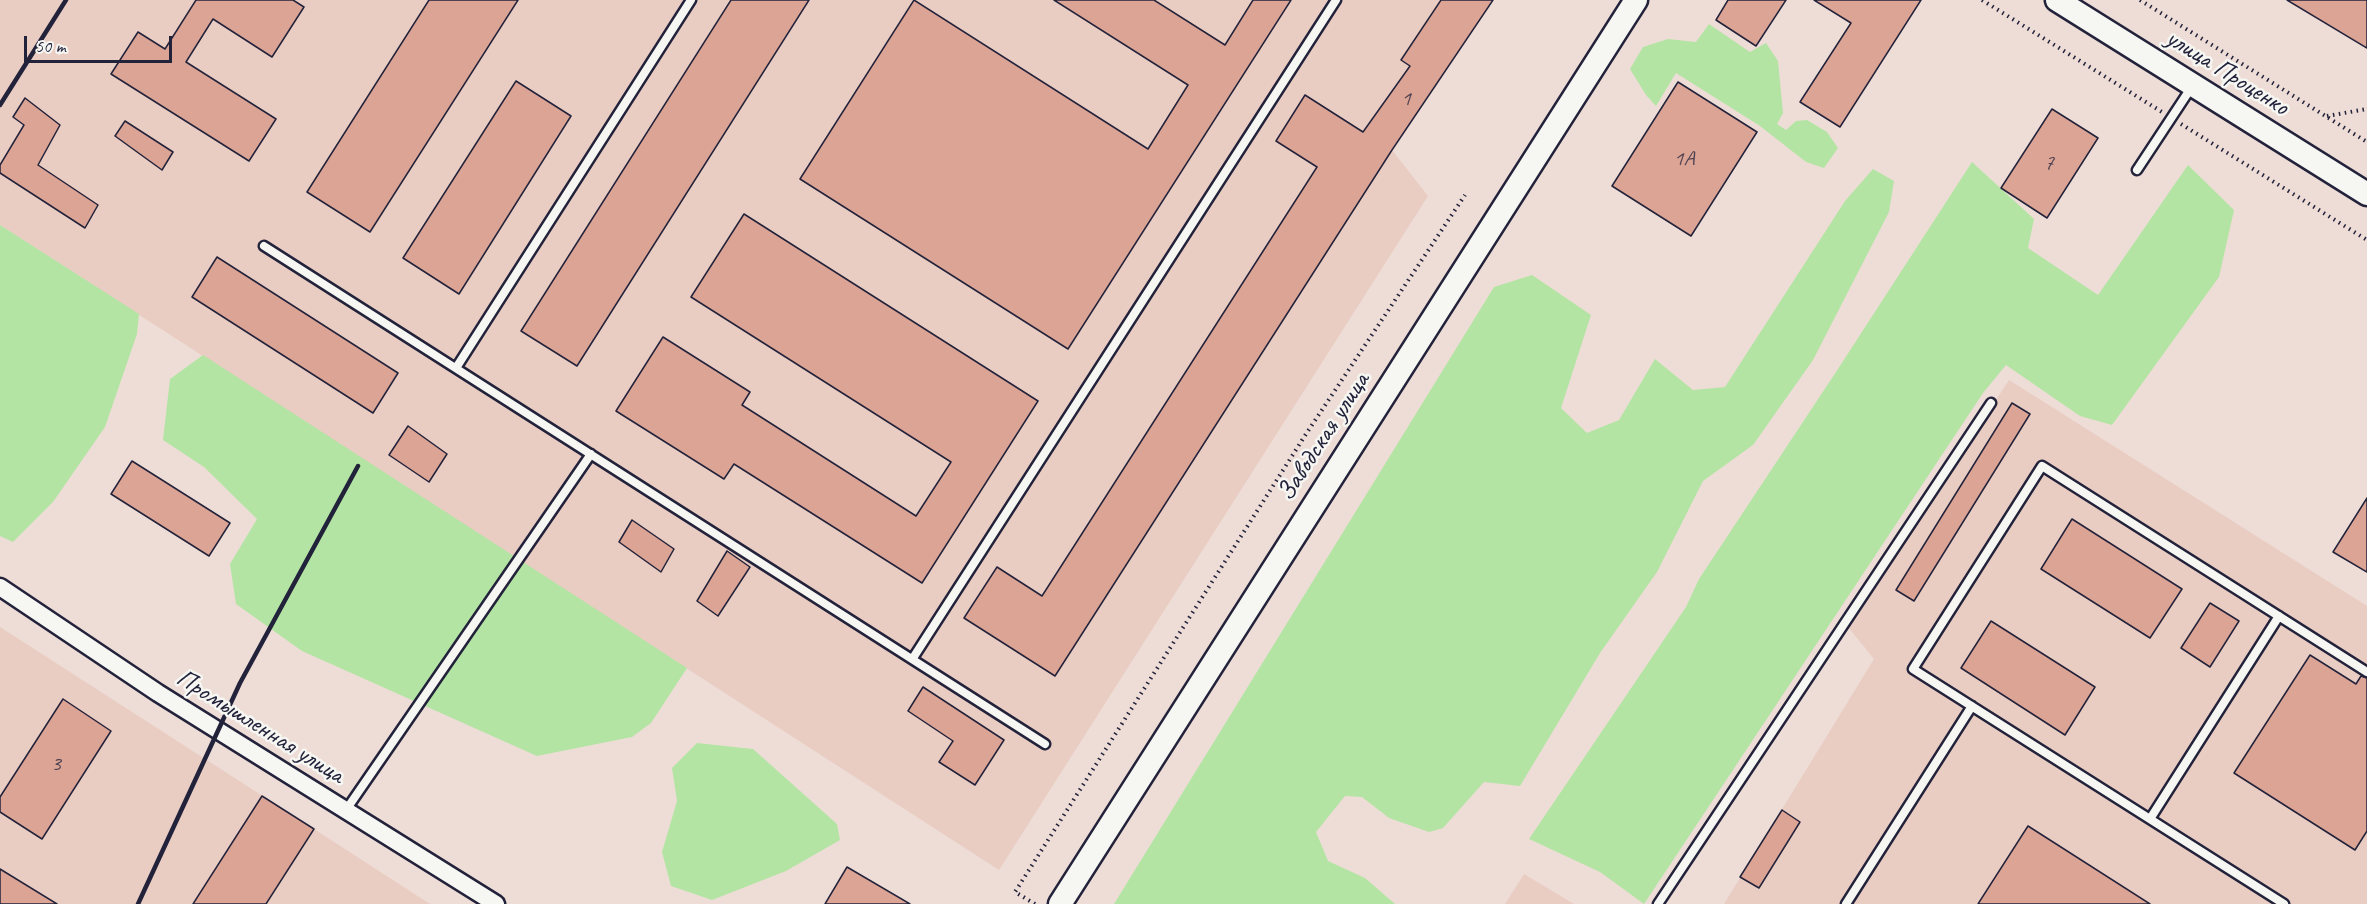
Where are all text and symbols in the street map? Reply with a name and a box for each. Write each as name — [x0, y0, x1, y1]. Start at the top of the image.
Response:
street label: улица Проценко — [2160, 23, 2294, 123]
scale bar — [27, 24, 176, 62]
text: 50 m — [35, 35, 66, 57]
house number: 1 — [1401, 86, 1411, 112]
house number: 1А — [1674, 146, 1694, 172]
house number: 7 — [2044, 150, 2054, 176]
street label: Заводская улица — [1271, 367, 1377, 507]
street label: Промышленная улица — [170, 663, 350, 791]
house number: 3 — [51, 751, 61, 777]

